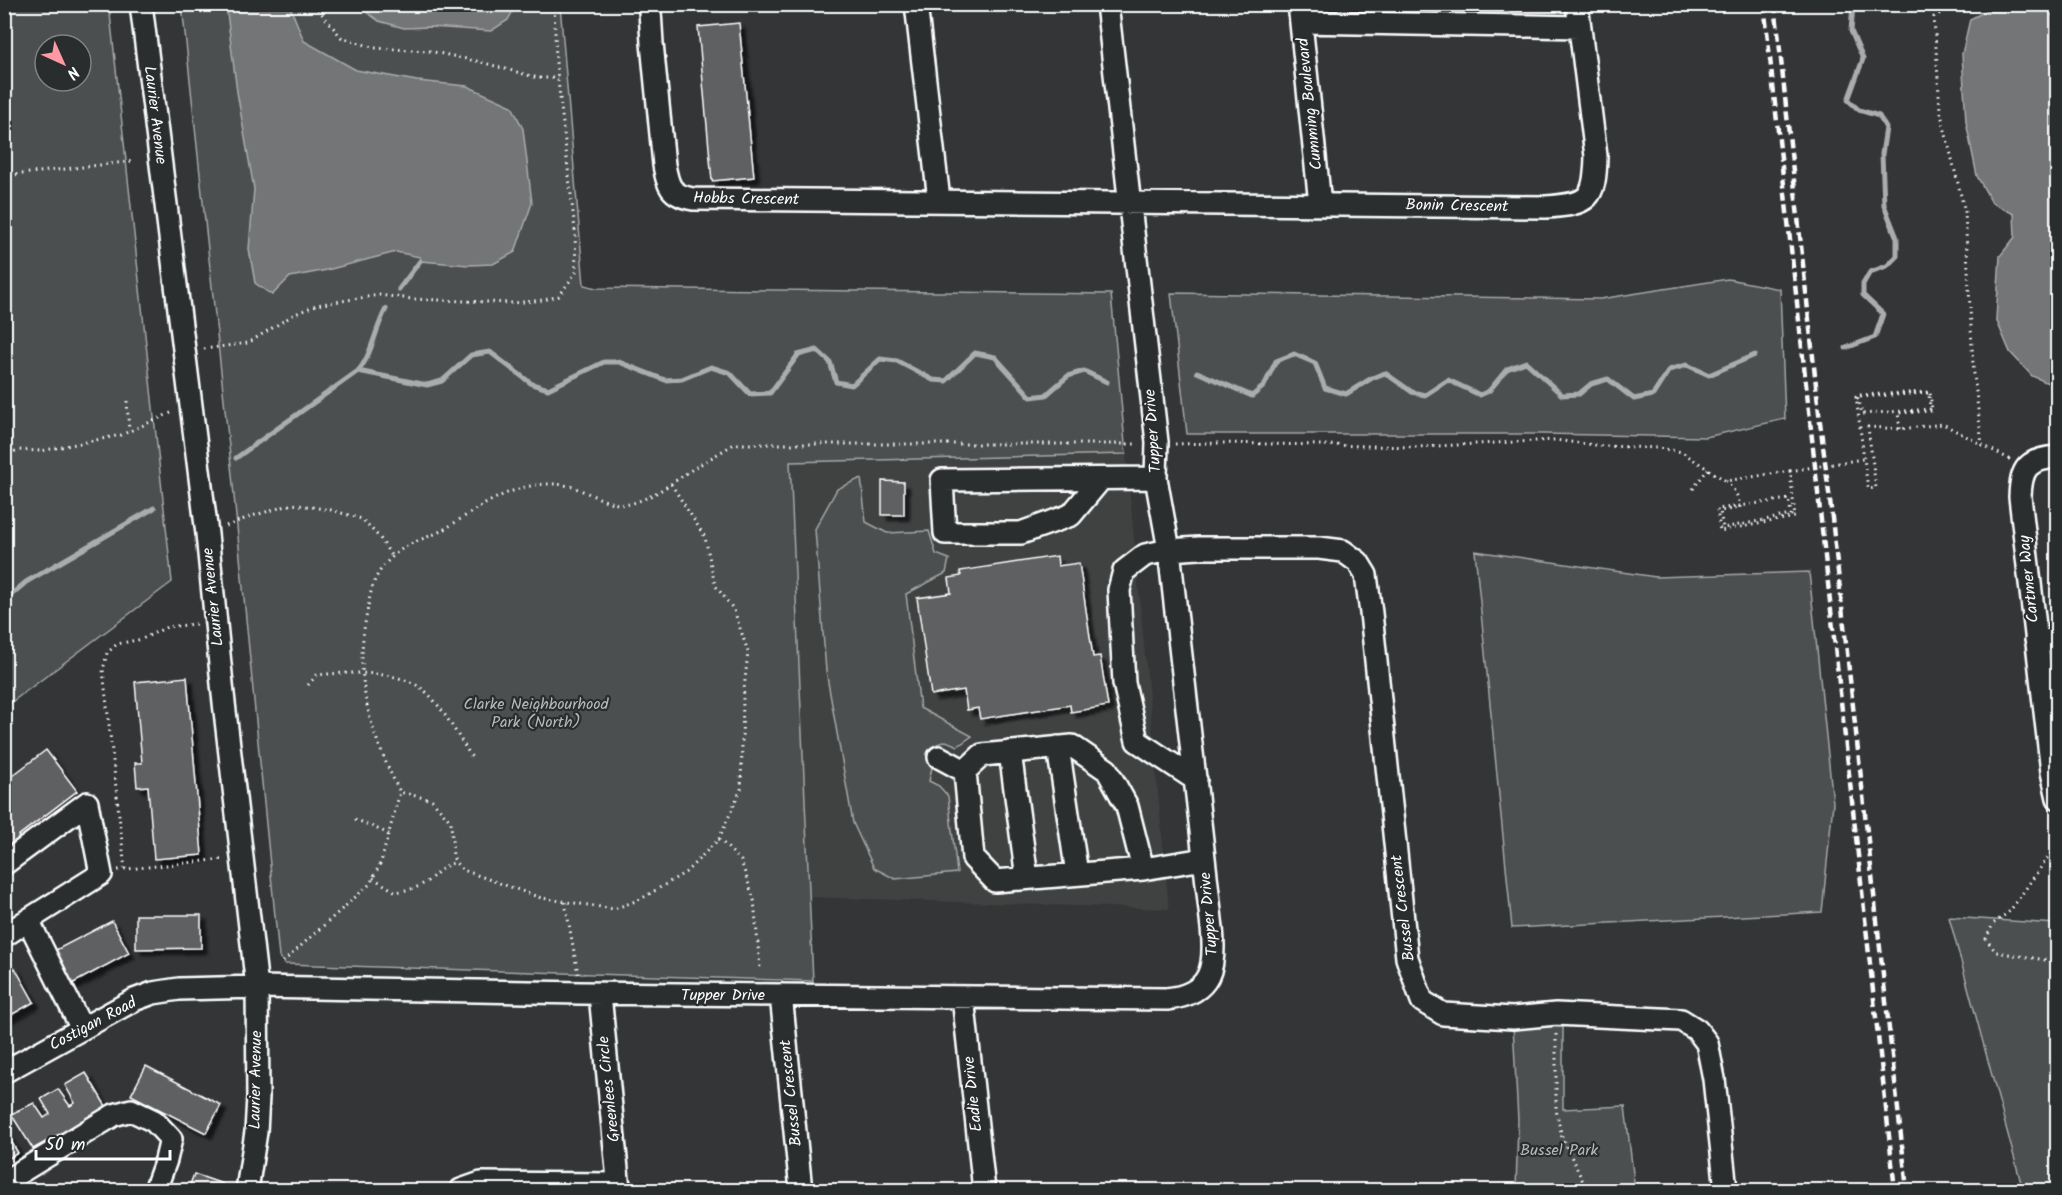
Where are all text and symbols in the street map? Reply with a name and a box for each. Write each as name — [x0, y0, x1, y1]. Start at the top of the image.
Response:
north arrow — [33, 33, 93, 93]
street label: Cumming Boulevard — [1291, 36, 1329, 171]
text: N — [60, 60, 85, 85]
street label: Laurier Avenue — [137, 64, 173, 166]
street label: Hobbs Crescent — [693, 186, 800, 212]
street label: Bonin Crescent — [1405, 193, 1509, 219]
street label: Tupper Drive — [1138, 388, 1168, 474]
street label: Cartmer Way — [2012, 534, 2046, 624]
street label: Laurier Avenue — [195, 546, 231, 648]
park label: Clarke Neighbourhood Park (North) — [463, 692, 610, 735]
street label: Bussel Crescent — [1384, 853, 1422, 963]
street label: Tupper Drive — [1193, 871, 1225, 957]
street label: Tupper Drive — [681, 983, 765, 1008]
street label: Costigan Road — [45, 990, 142, 1058]
street label: Laurier Avenue — [243, 1030, 269, 1130]
street label: Greenlees Circle — [591, 1035, 627, 1143]
street label: Bussel Crescent — [773, 1038, 809, 1148]
street label: Eadie Drive — [957, 1055, 989, 1133]
scale bar — [36, 1123, 170, 1161]
text: 50 m — [45, 1131, 85, 1160]
park label: Bussel Park — [1520, 1138, 1599, 1163]

